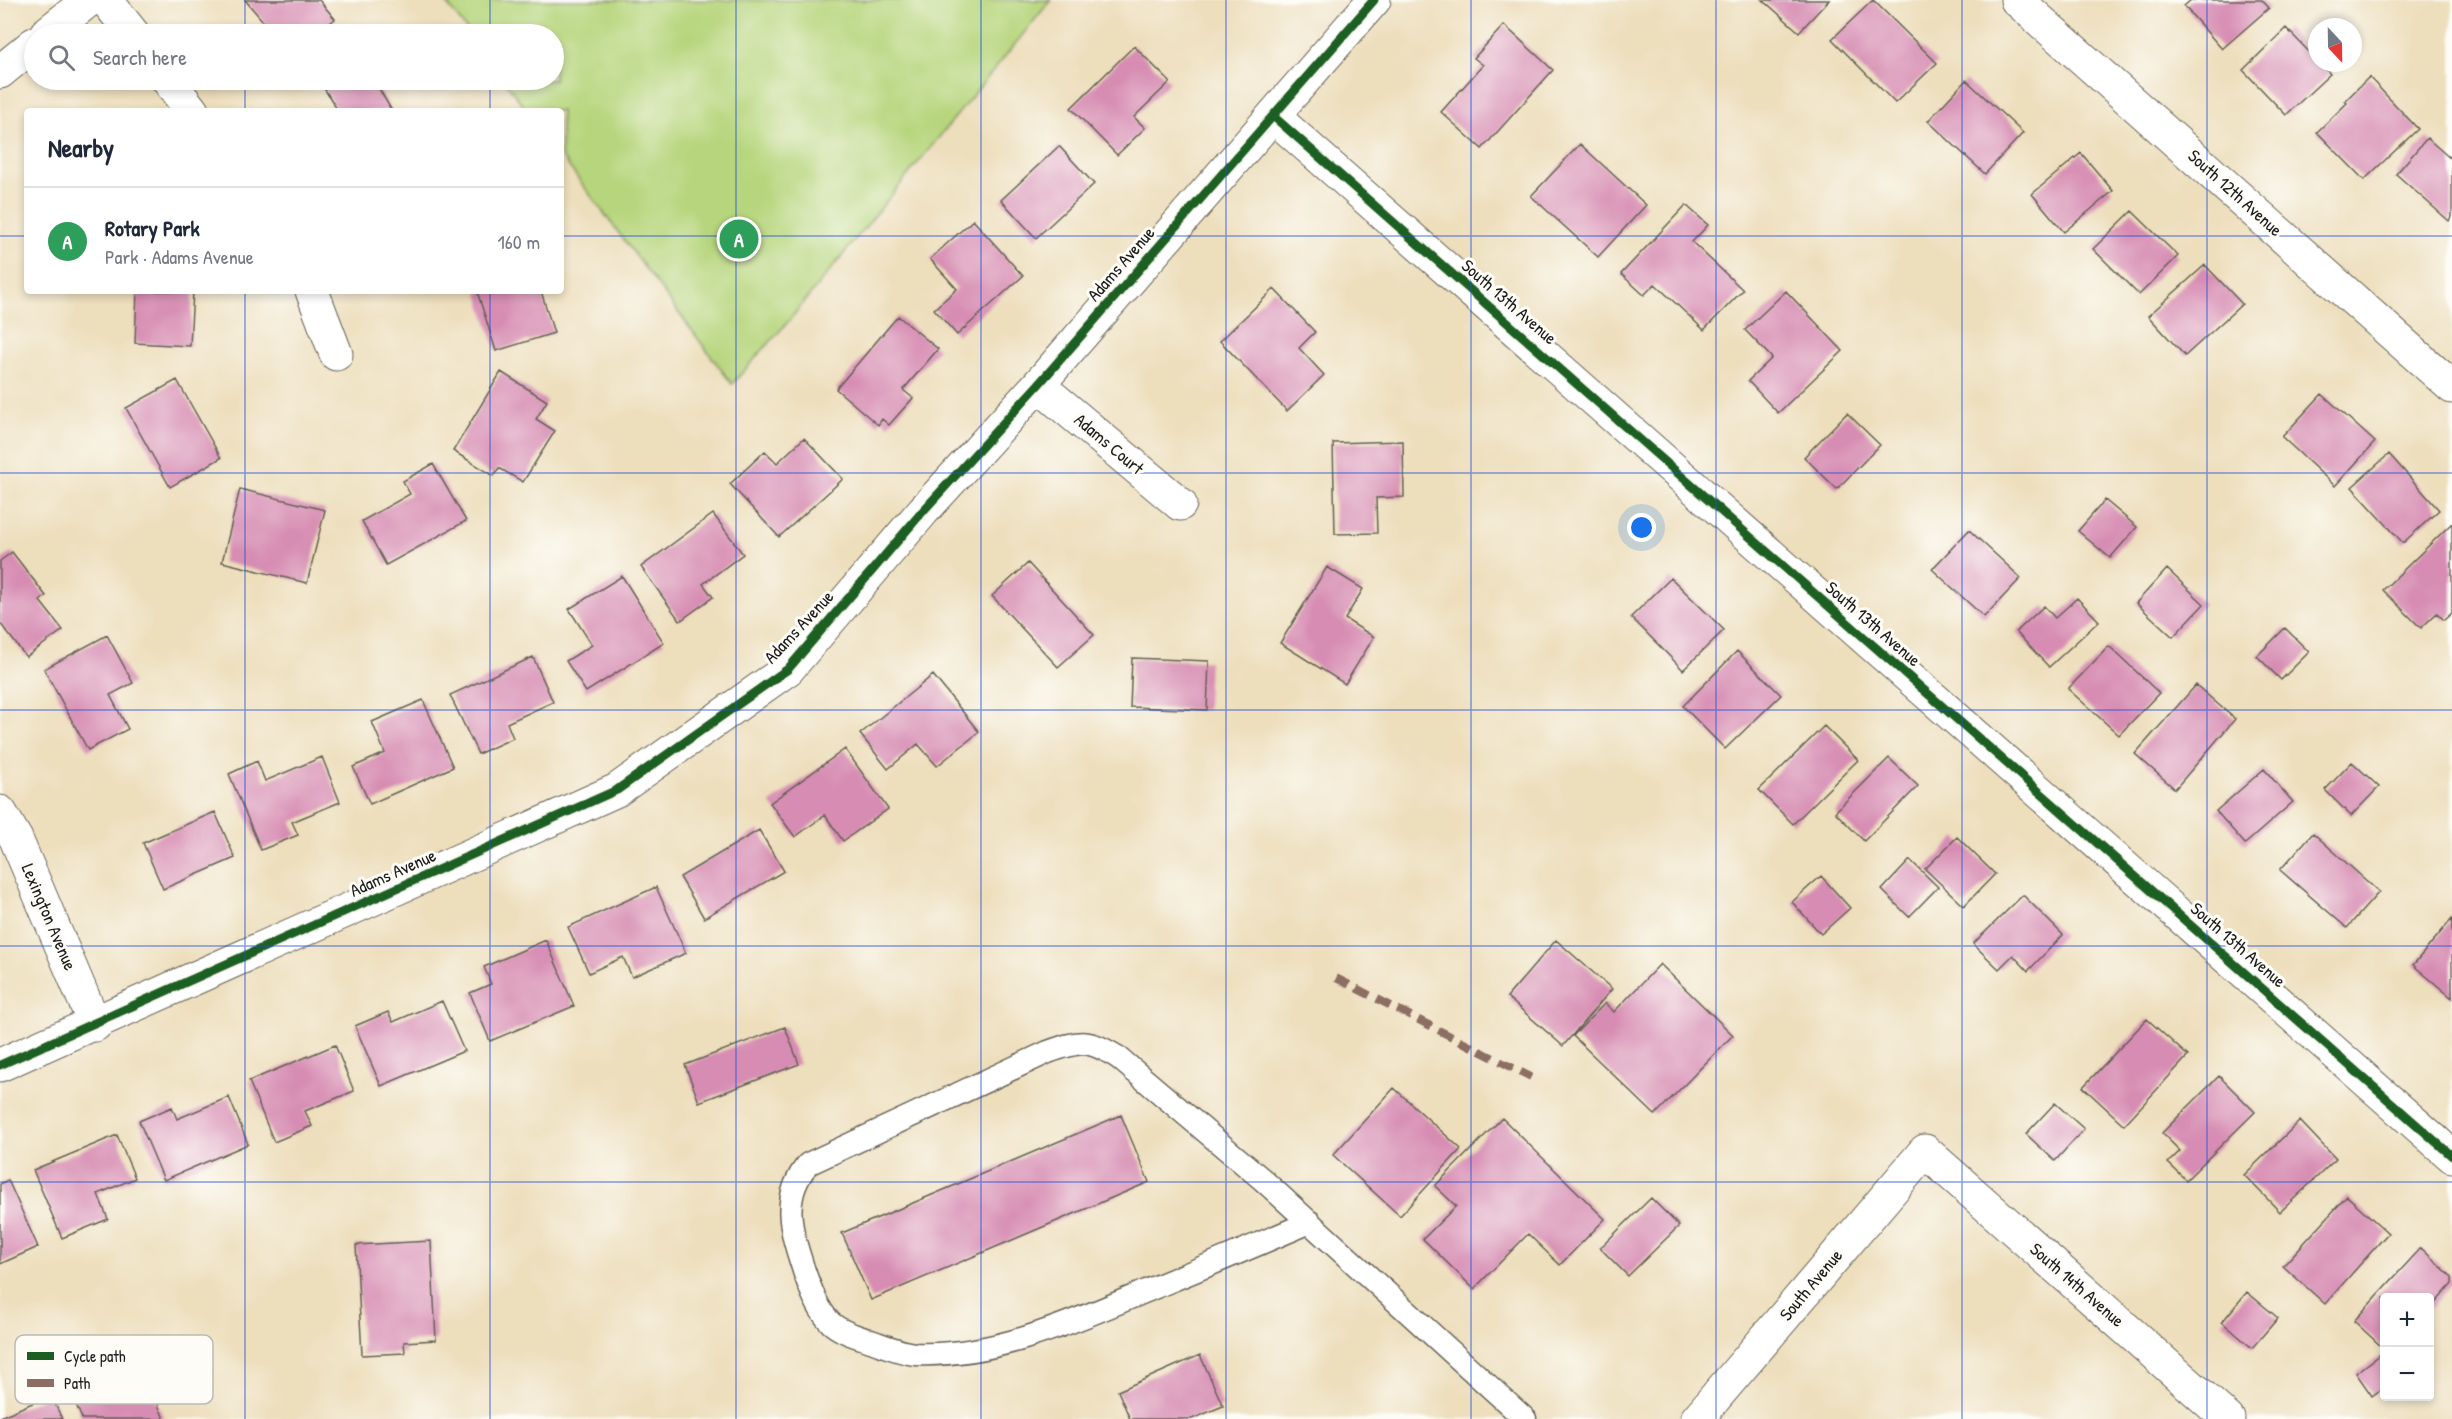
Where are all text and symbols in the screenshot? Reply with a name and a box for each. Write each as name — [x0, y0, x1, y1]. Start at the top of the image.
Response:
north arrow — [2308, 18, 2362, 72]
search box — [24, 24, 564, 90]
icon: search — [45, 41, 78, 74]
text: Search here — [93, 42, 187, 72]
text: Nearby — [48, 130, 114, 165]
street label: South 12th Avenue — [2183, 143, 2288, 242]
text: Rotary Park — [105, 213, 200, 243]
pin: A — [720, 216, 758, 262]
street label: Adams Avenue — [1081, 221, 1160, 307]
text: A — [63, 228, 72, 255]
text: 160 m — [498, 228, 540, 255]
text: Park · Adams Avenue — [105, 243, 254, 270]
street label: South 13th Avenue — [1456, 253, 1562, 350]
street label: Adams Court — [1069, 407, 1150, 481]
your location — [1627, 513, 1656, 542]
street label: South 13th Avenue — [1820, 575, 1926, 672]
street label: Adams Avenue — [758, 585, 839, 669]
street label: Adams Avenue — [346, 842, 440, 903]
street label: Lexington Avenue — [16, 860, 83, 974]
street label: South 13th Avenue — [2185, 896, 2291, 993]
street label: South 14th Avenue — [2025, 1237, 2130, 1333]
street label: South Avenue — [1773, 1244, 1848, 1326]
map controls — [2380, 1293, 2434, 1401]
button: + — [2380, 1293, 2434, 1347]
legend — [15, 1335, 213, 1404]
text: Cycle path — [64, 1345, 126, 1367]
button: − — [2380, 1347, 2434, 1401]
text: Path — [64, 1372, 90, 1394]

